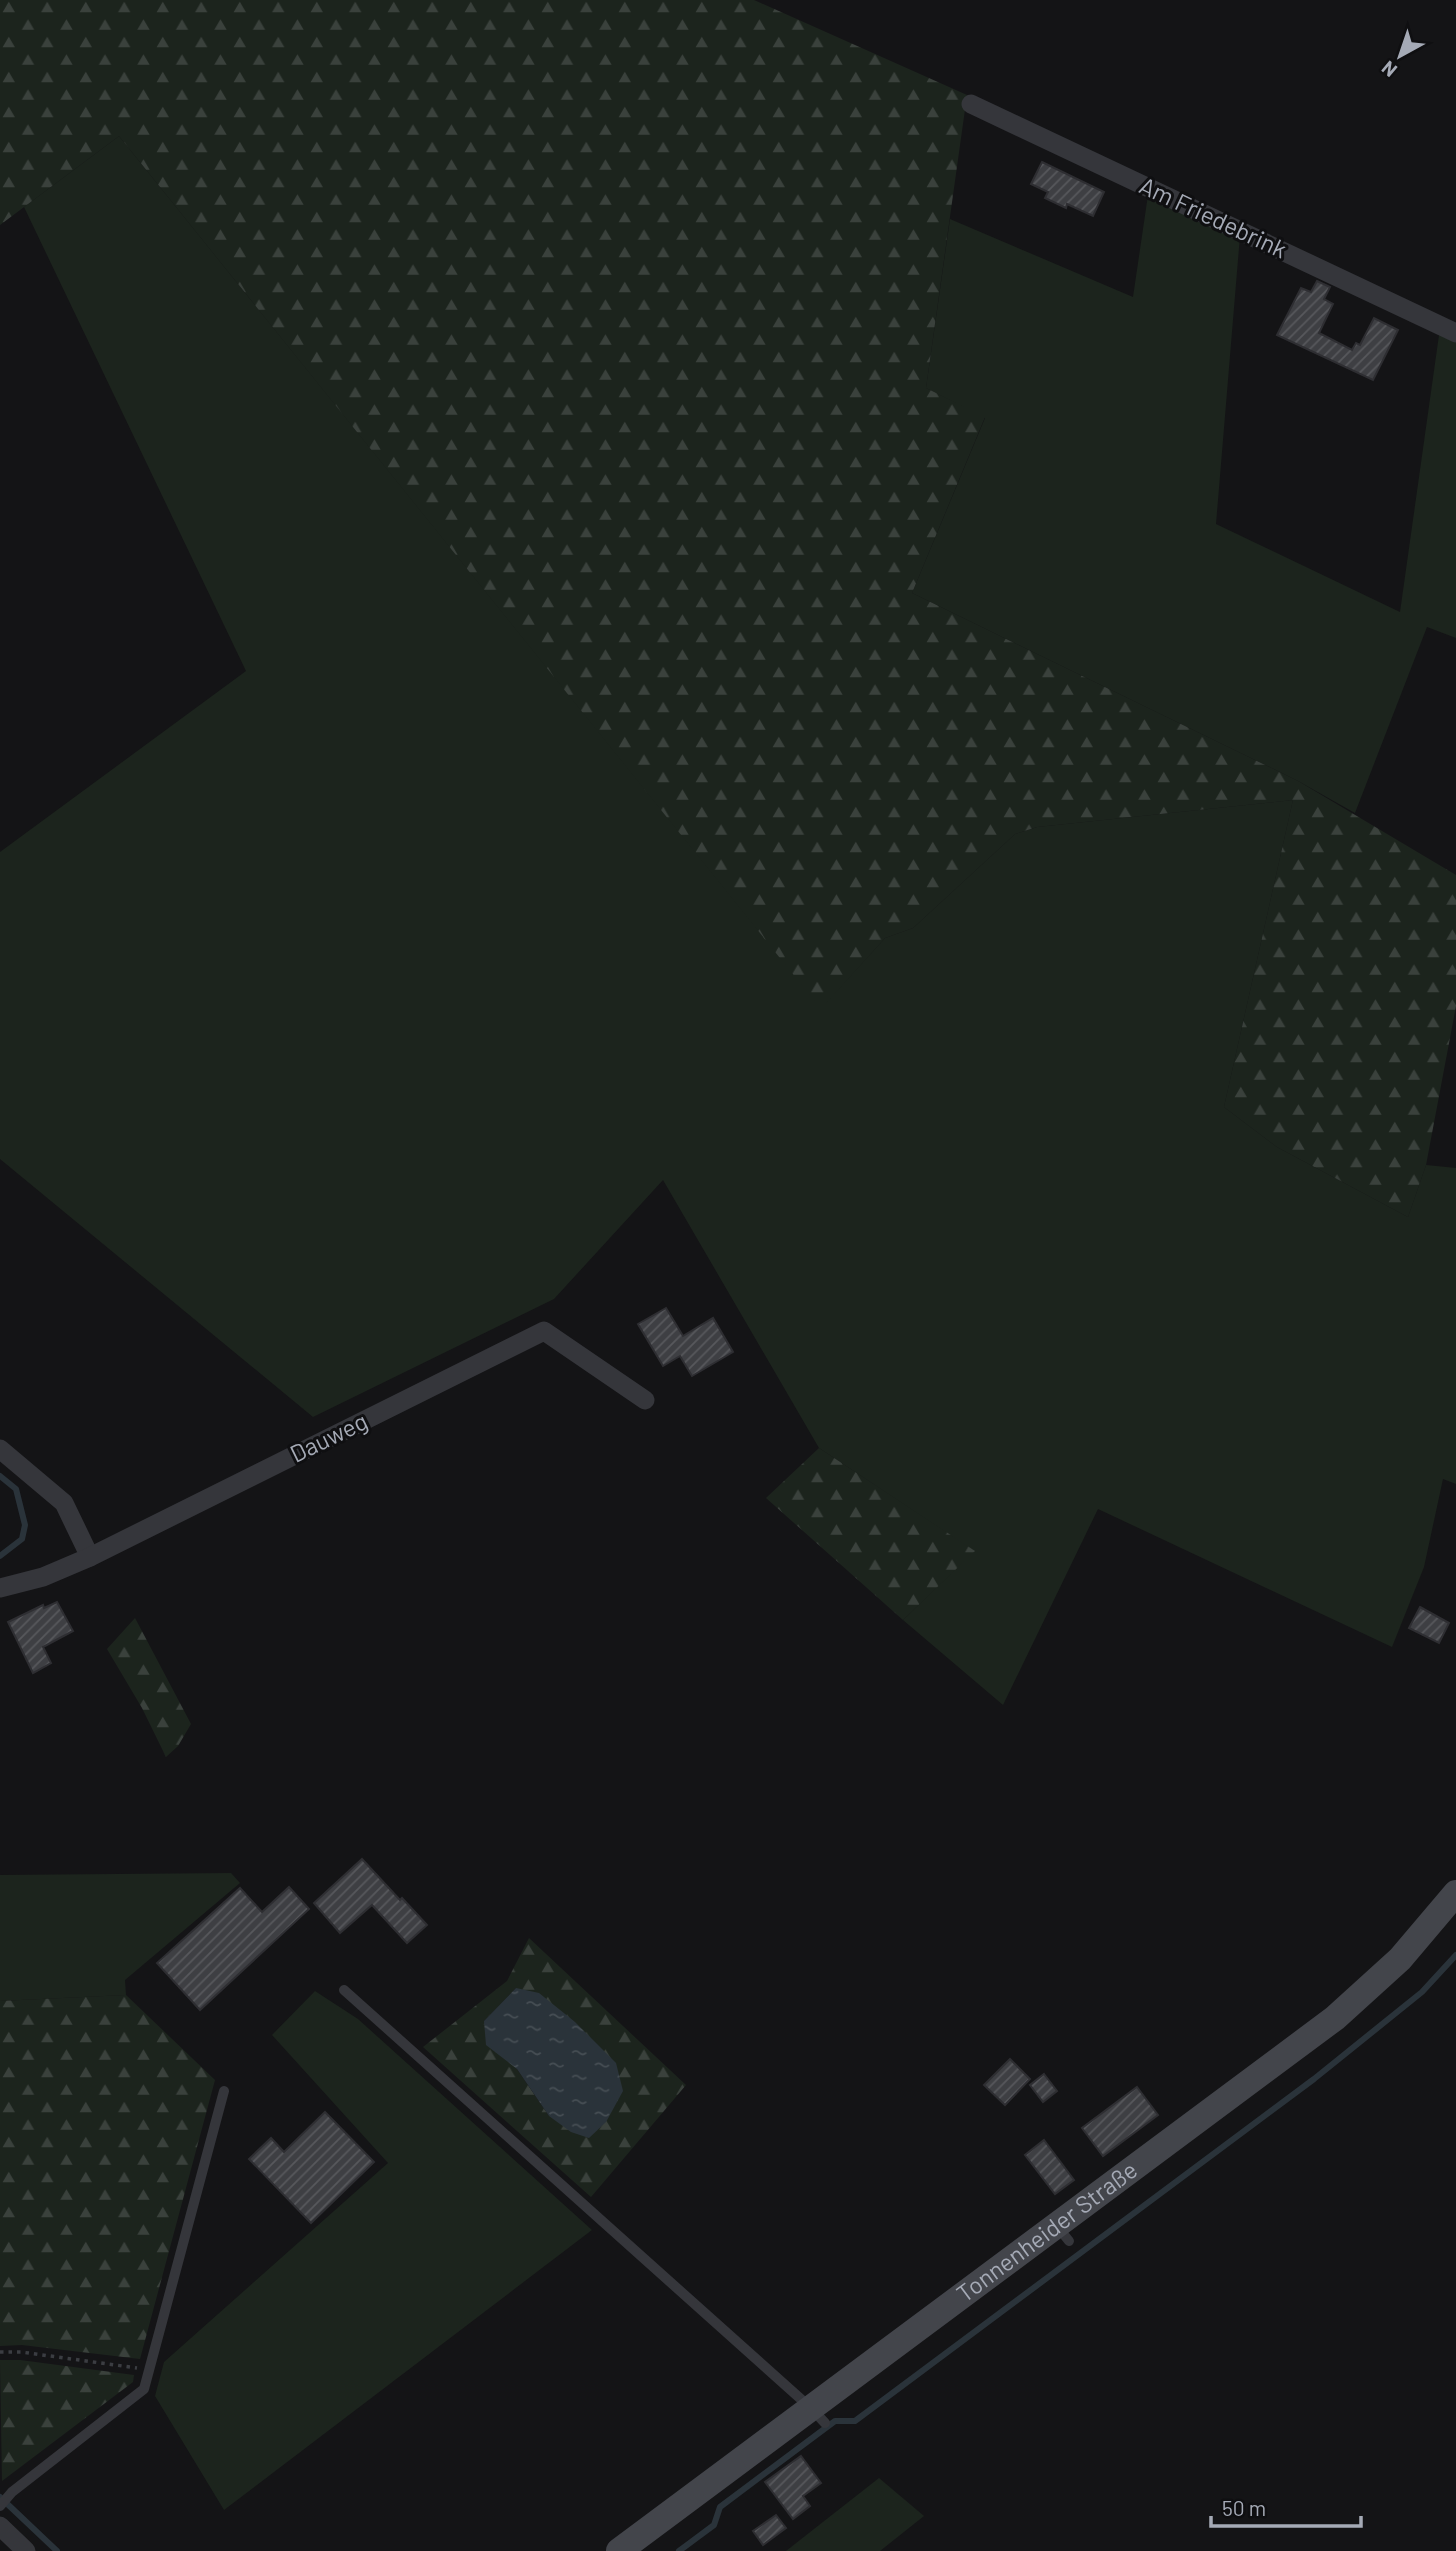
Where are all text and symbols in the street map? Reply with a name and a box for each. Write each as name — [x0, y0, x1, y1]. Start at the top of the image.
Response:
north arrow — [1365, 21, 1435, 91]
text: N — [1377, 57, 1401, 82]
street label: Am Friedebrink — [1135, 170, 1292, 263]
street label: Dauweg — [285, 1406, 372, 1468]
street label: Tonnenheider Straße — [951, 2154, 1142, 2308]
scale bar — [1211, 2484, 1362, 2528]
text: 50 m — [1222, 2495, 1266, 2520]

